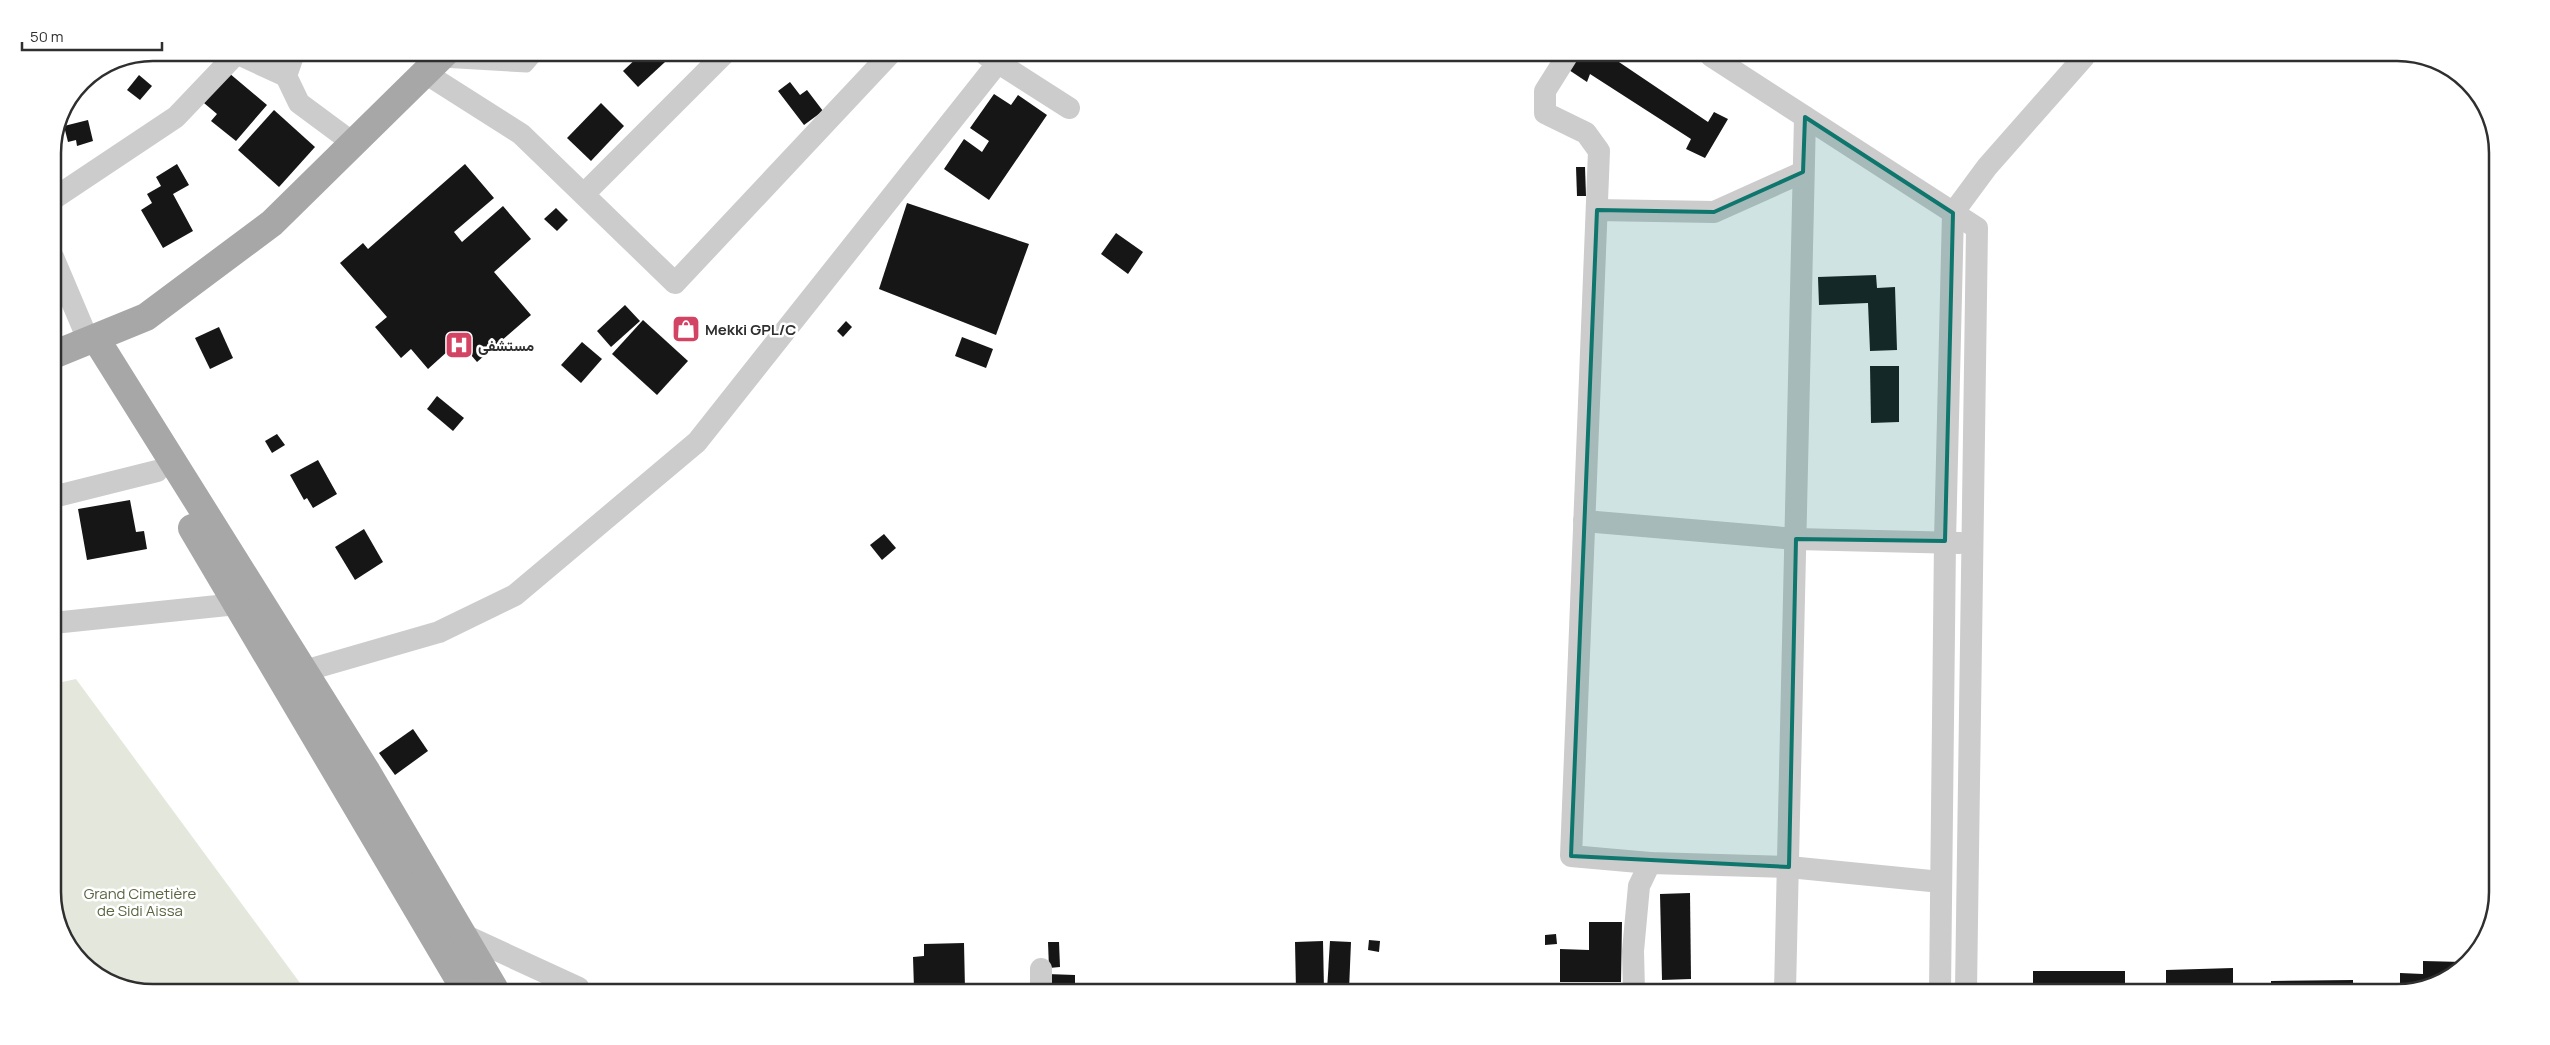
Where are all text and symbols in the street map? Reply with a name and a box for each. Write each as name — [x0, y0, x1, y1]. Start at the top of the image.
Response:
scale bar — [22, 20, 162, 52]
text: 50 m — [30, 26, 64, 47]
shop icon: Mekki GPL/C — [671, 314, 701, 344]
place label: Mekki GPL/C — [705, 319, 796, 340]
hospital icon: مستشفى — [444, 330, 474, 360]
place label: مستشفى — [478, 335, 534, 356]
park label: Grand Cimetière de Sidi Aissa — [84, 883, 197, 921]

